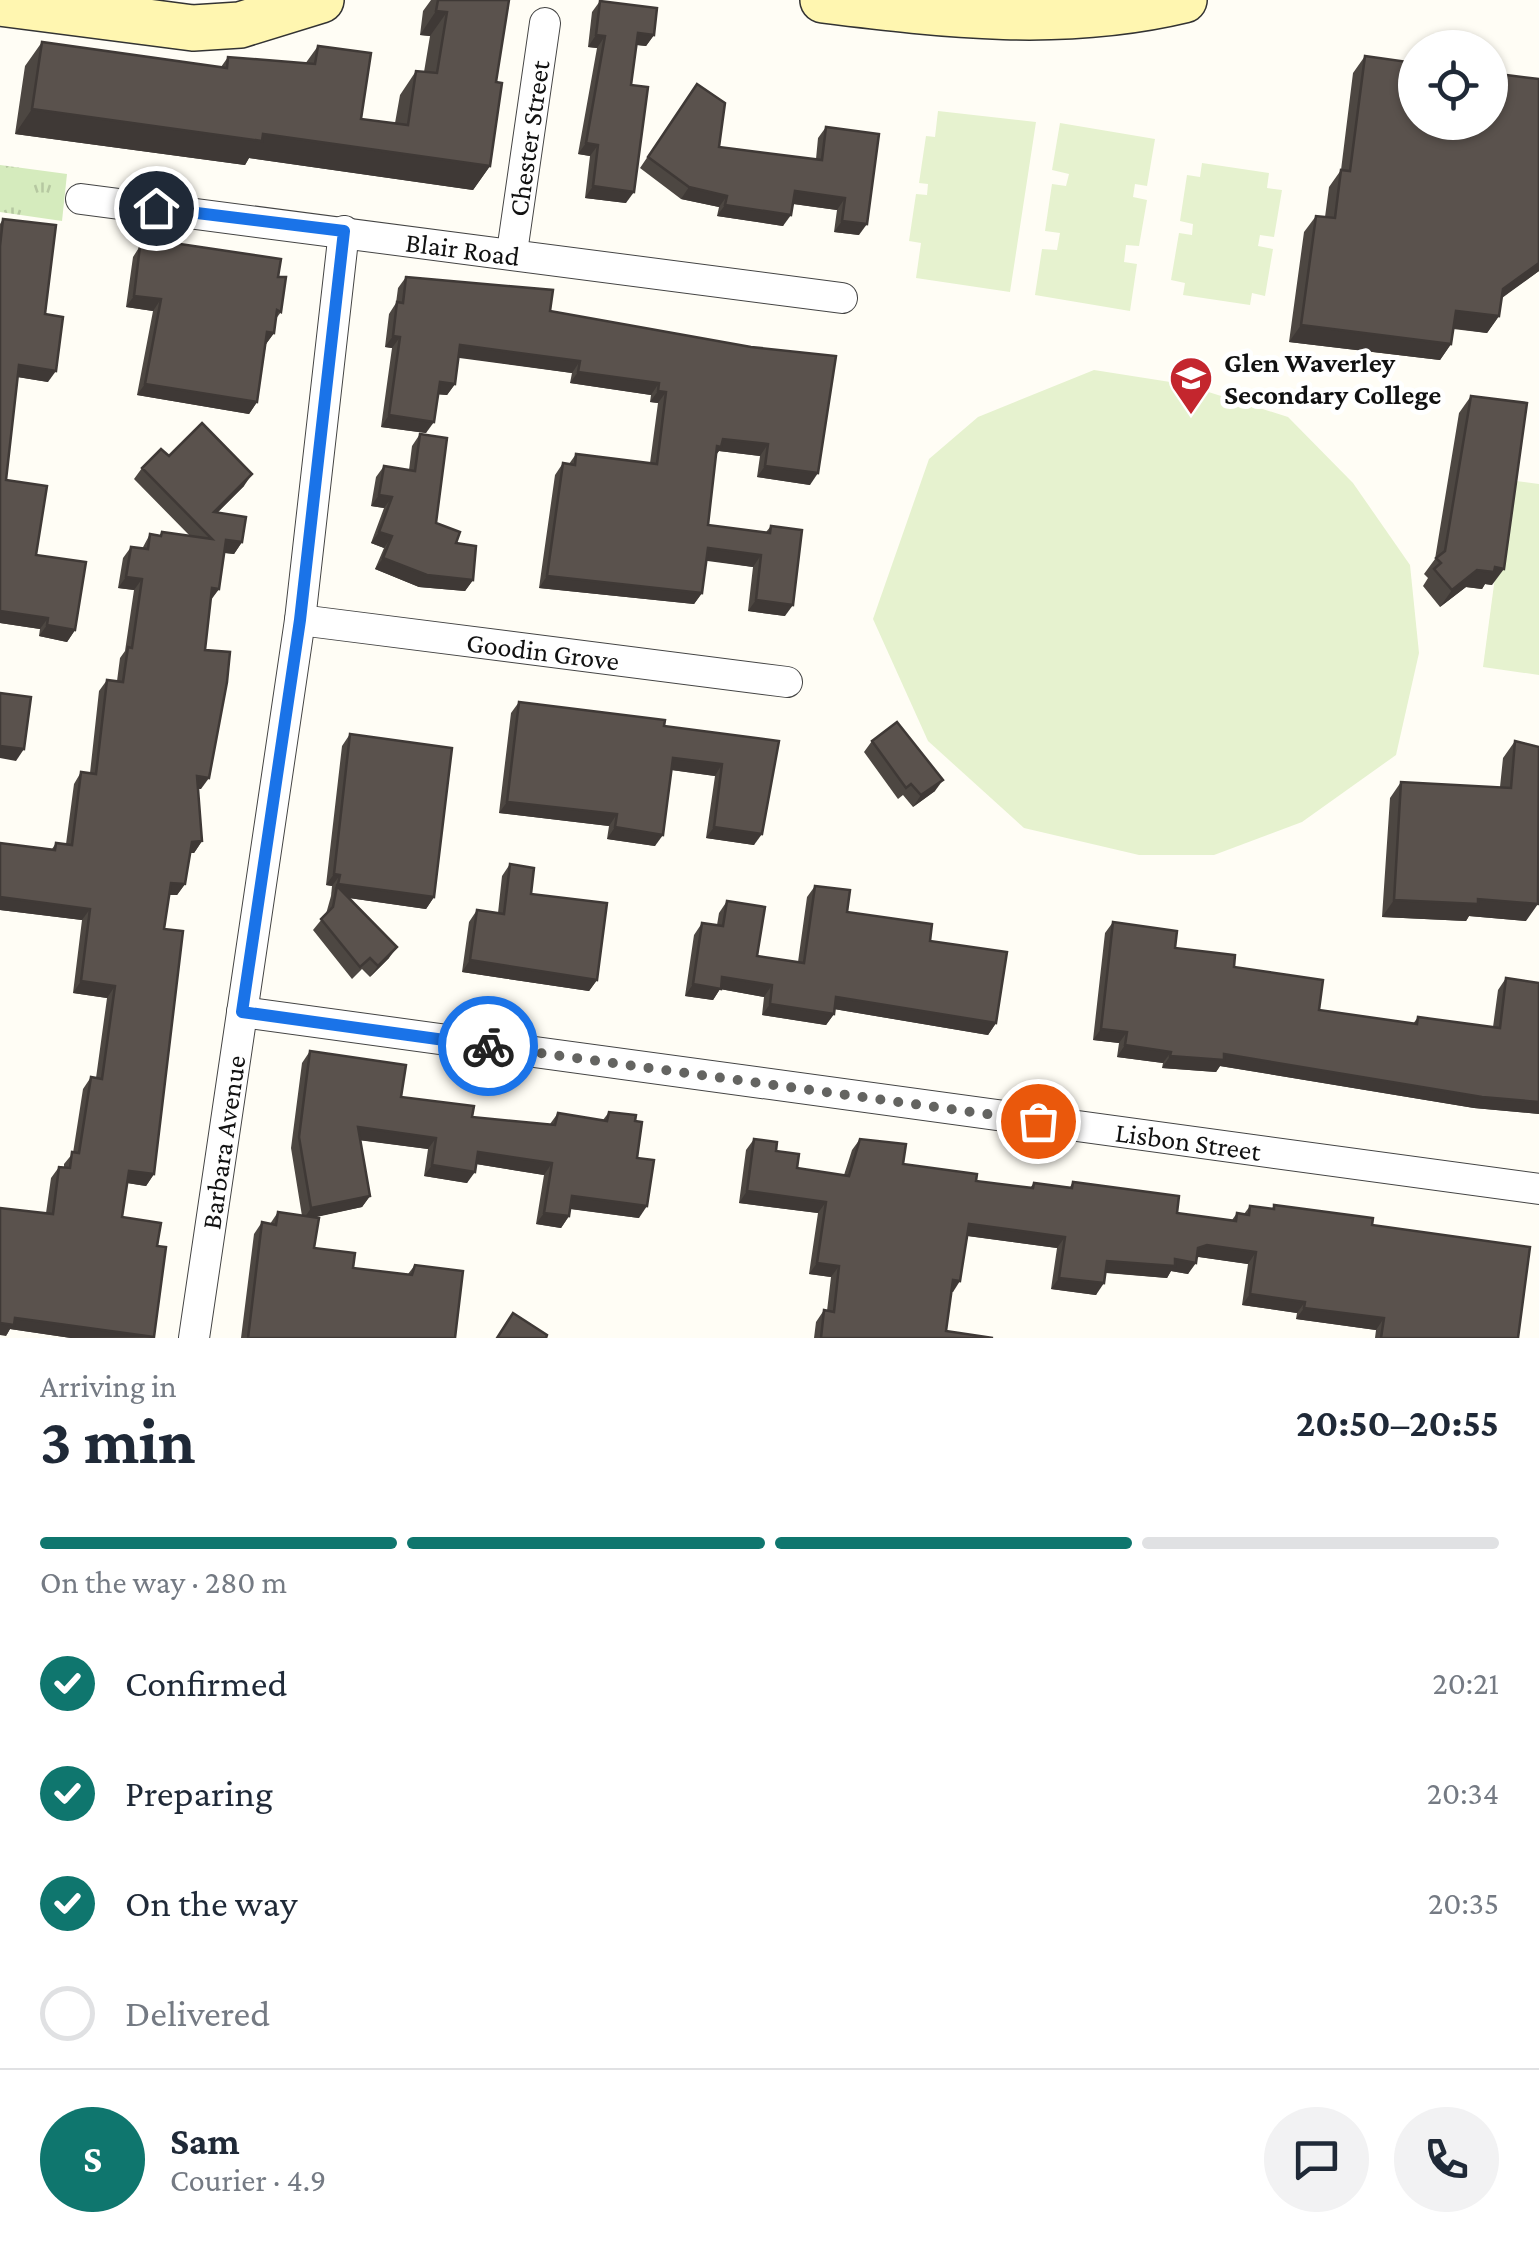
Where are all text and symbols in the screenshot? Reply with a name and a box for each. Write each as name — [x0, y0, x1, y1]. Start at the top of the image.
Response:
map controls — [1398, 30, 1508, 140]
button: locate — [1398, 30, 1508, 140]
street label: Chester Street — [502, 57, 555, 218]
pin — [114, 166, 199, 251]
icon: home — [129, 181, 184, 236]
street label: Blair Road — [404, 226, 522, 271]
place label: Glen Waverley Secondary College — [1224, 347, 1441, 410]
school or university icon: Glen Waverley Secondary College — [1168, 355, 1214, 416]
street label: Goodin Grove — [465, 626, 621, 676]
courier — [438, 996, 538, 1096]
icon: bike — [461, 1019, 516, 1074]
street label: Barbara Avenue — [195, 1053, 251, 1231]
pin — [996, 1079, 1081, 1164]
icon: bag — [1011, 1094, 1066, 1149]
street label: Lisbon Street — [1114, 1116, 1264, 1166]
text: Arriving in — [40, 1368, 177, 1404]
text: 20:50–20:55 — [1296, 1402, 1499, 1444]
text: 3 min — [40, 1405, 195, 1477]
text: On the way · 280 m — [40, 1564, 287, 1600]
icon: check — [40, 1656, 95, 1711]
text: Confirmed — [125, 1662, 288, 1704]
text: 20:21 — [1432, 1665, 1499, 1701]
icon: check — [40, 1766, 95, 1821]
text: Preparing — [125, 1772, 273, 1814]
text: 20:34 — [1427, 1775, 1499, 1811]
icon: check — [40, 1876, 95, 1931]
text: On the way — [125, 1882, 297, 1924]
text: 20:35 — [1428, 1885, 1499, 1921]
text: Delivered — [125, 1992, 270, 2034]
button: chat — [1264, 2107, 1369, 2212]
button: phone — [1394, 2107, 1499, 2212]
text: Sam — [170, 2120, 240, 2162]
text: S — [83, 2138, 102, 2180]
text: Courier · 4.9 — [170, 2162, 326, 2198]

